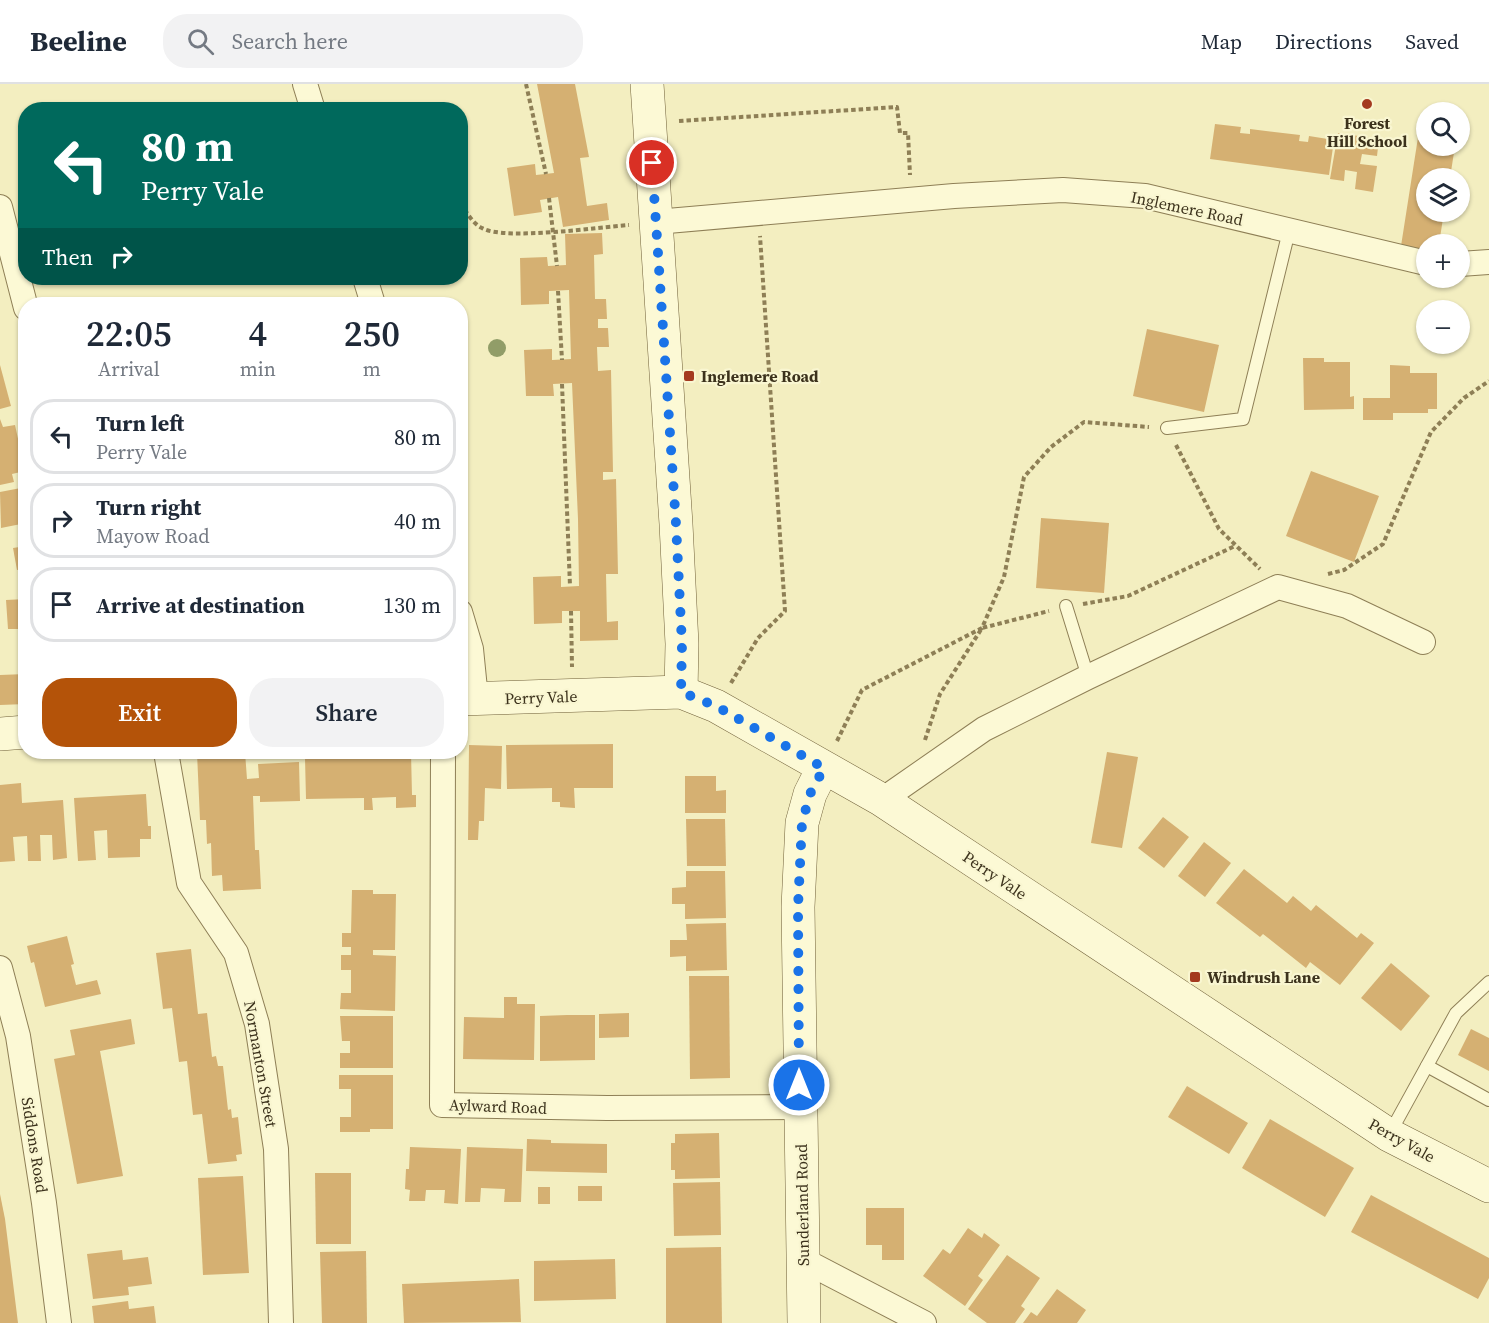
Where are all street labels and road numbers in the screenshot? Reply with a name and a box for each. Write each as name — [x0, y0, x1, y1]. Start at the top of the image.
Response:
street label: Inglemere Road — [1129, 185, 1245, 231]
street label: Perry Vale — [504, 685, 578, 709]
street label: Perry Vale — [959, 845, 1031, 905]
street label: Normanton Street — [239, 999, 283, 1130]
street label: Aylward Road — [449, 1093, 547, 1119]
street label: Siddons Road — [17, 1096, 53, 1194]
street label: Perry Vale — [1365, 1113, 1439, 1167]
street label: Sunderland Road — [790, 1144, 814, 1266]

